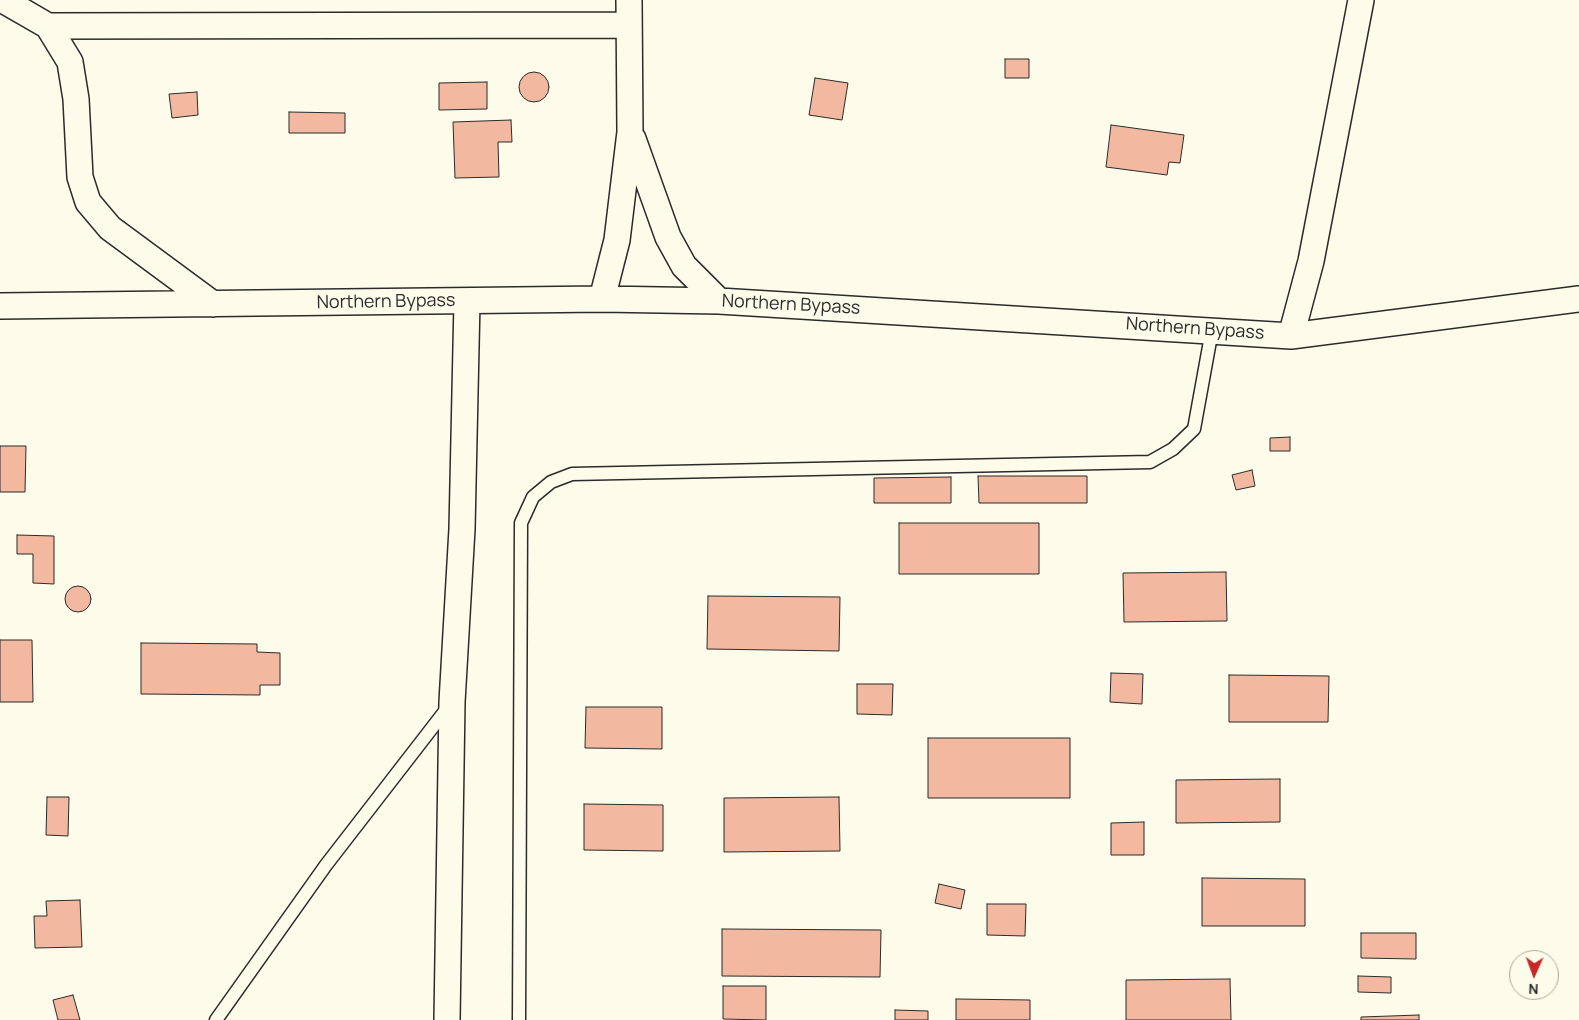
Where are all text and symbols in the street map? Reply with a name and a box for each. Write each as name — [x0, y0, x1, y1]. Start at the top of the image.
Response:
street label: Northern Bypass — [316, 290, 456, 314]
street label: Northern Bypass — [721, 291, 861, 319]
street label: Northern Bypass — [1125, 313, 1265, 345]
north arrow — [1509, 950, 1559, 1000]
text: N — [1528, 980, 1539, 999]

